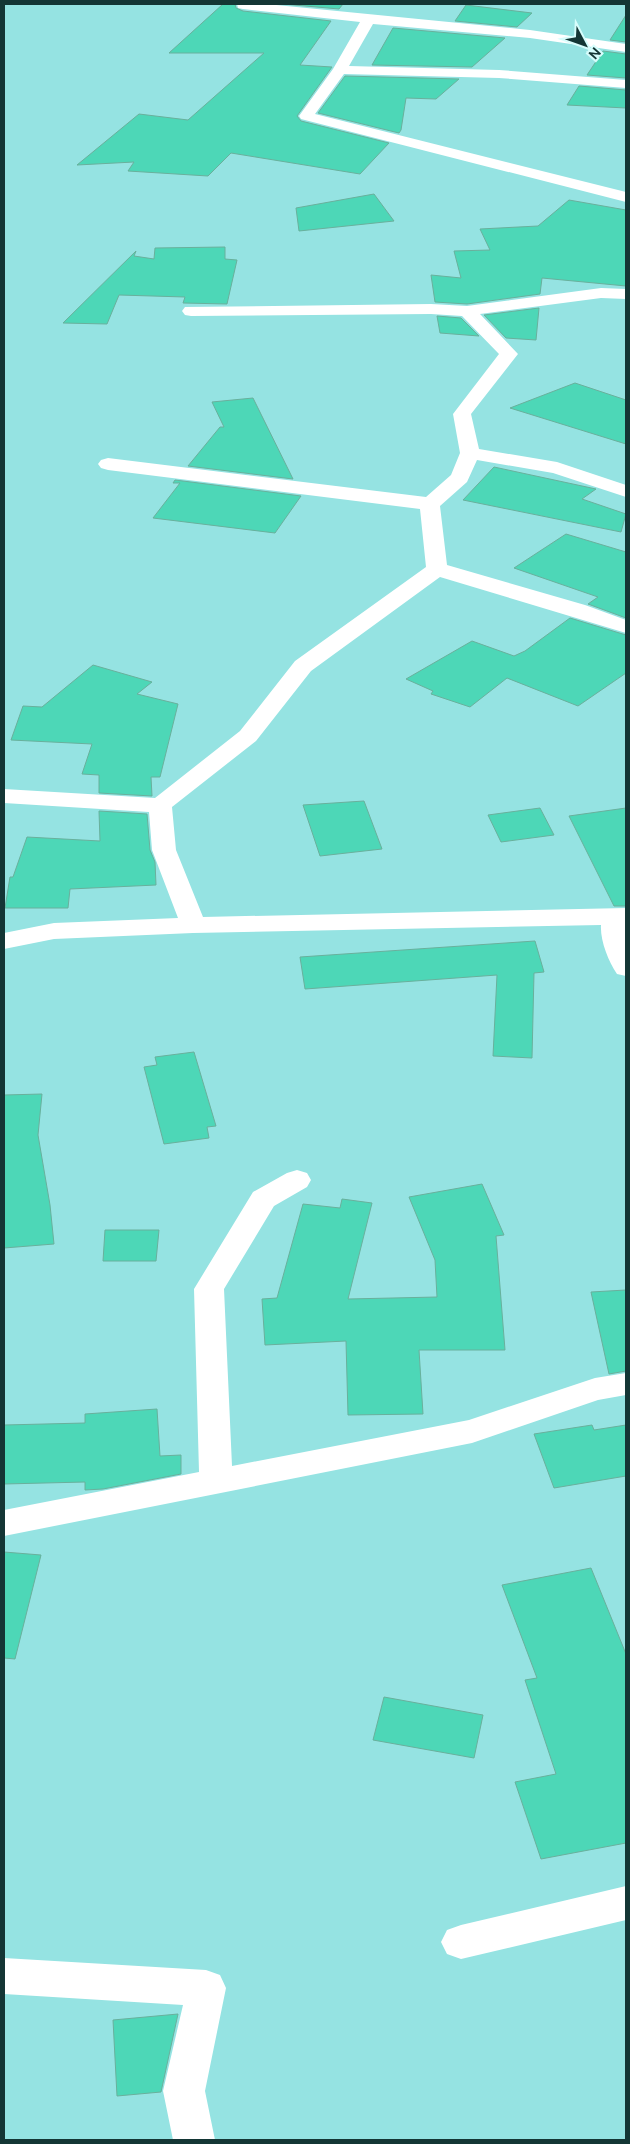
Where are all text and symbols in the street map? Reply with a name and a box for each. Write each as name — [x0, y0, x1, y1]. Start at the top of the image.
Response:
north arrow — [560, 20, 610, 70]
text: N — [585, 44, 604, 63]

